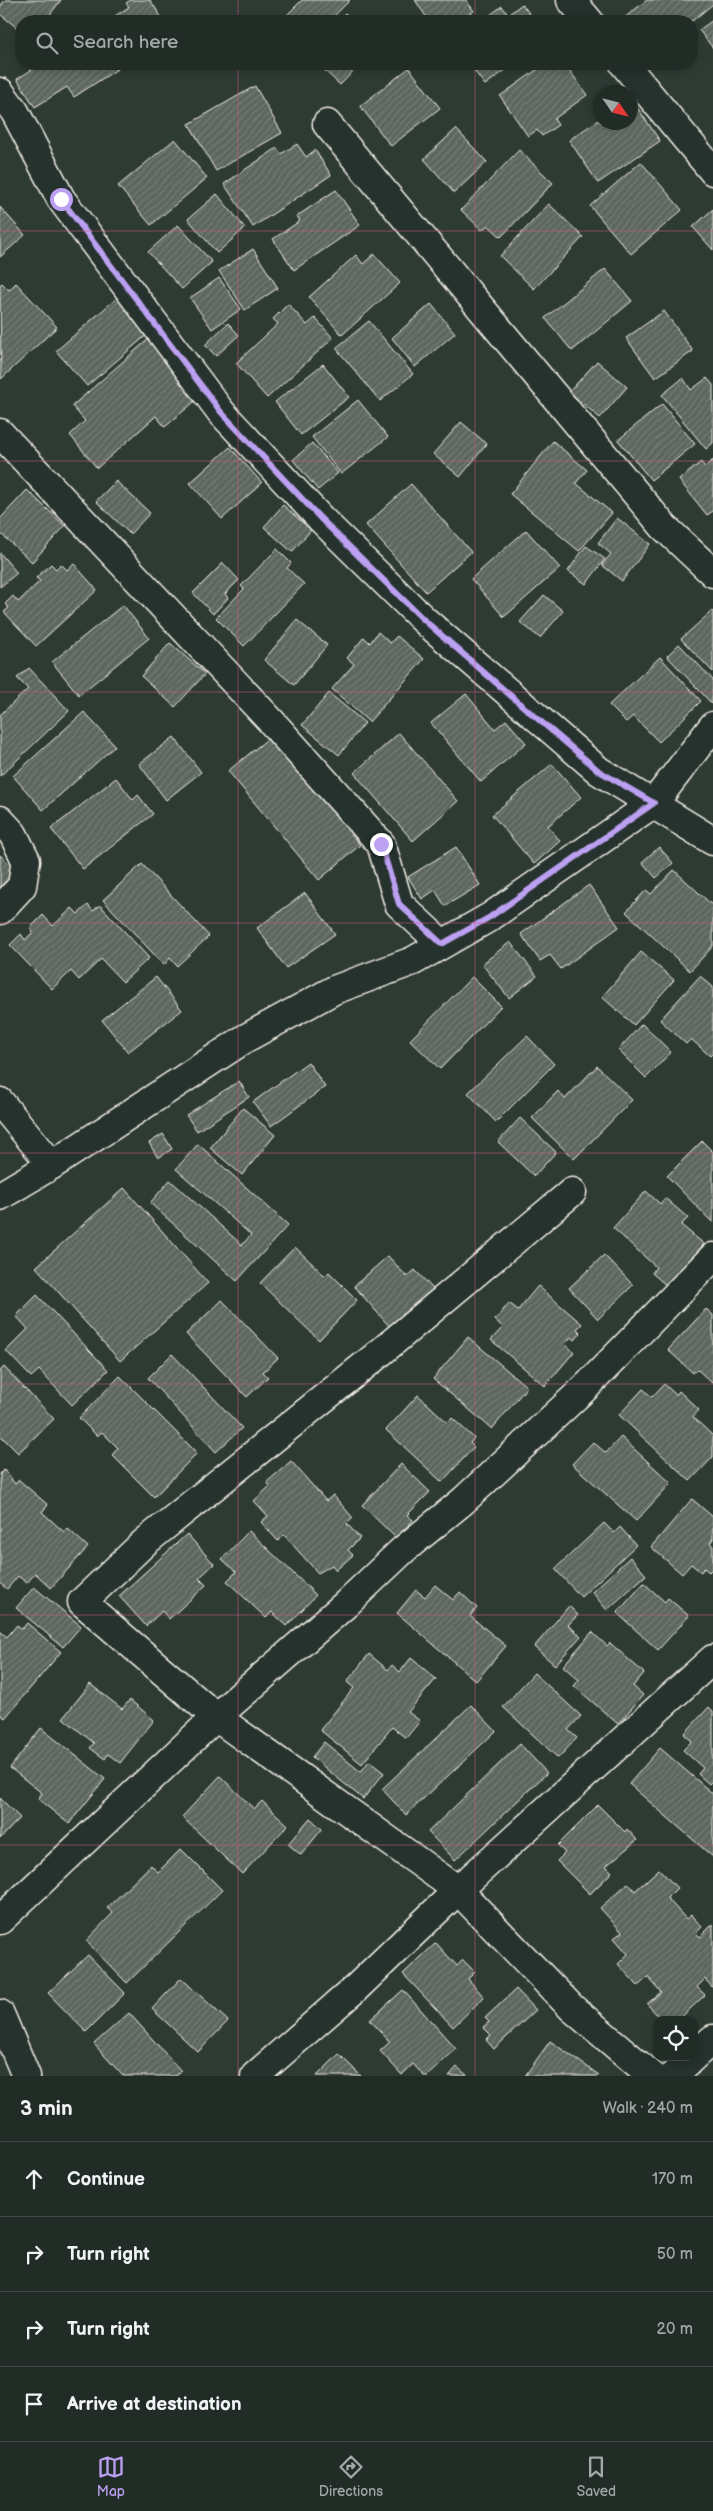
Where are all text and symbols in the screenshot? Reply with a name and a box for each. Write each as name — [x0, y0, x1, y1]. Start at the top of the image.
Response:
search box — [15, 15, 698, 70]
icon: search — [33, 29, 61, 57]
text: Search here — [73, 31, 178, 54]
north arrow — [593, 85, 638, 130]
route start — [50, 188, 73, 211]
route end — [370, 833, 393, 856]
map controls — [653, 2016, 698, 2061]
button: locate — [653, 2016, 698, 2061]
text: 3 min — [20, 2096, 73, 2121]
text: Walk · 240 m — [603, 2099, 693, 2118]
icon: ahead — [20, 2165, 48, 2193]
text: Continue — [67, 2168, 145, 2191]
text: 170 m — [652, 2170, 693, 2189]
icon: right — [20, 2240, 48, 2268]
text: Turn right — [67, 2243, 150, 2266]
text: 50 m — [657, 2245, 693, 2264]
icon: right — [20, 2315, 48, 2343]
text: Turn right — [67, 2318, 150, 2341]
text: 20 m — [657, 2320, 693, 2339]
icon: arrive — [20, 2390, 48, 2418]
text: Arrive at destination — [67, 2393, 242, 2416]
tab: Map — [97, 2453, 125, 2500]
tab: Directions — [319, 2453, 383, 2500]
tab: Saved — [577, 2453, 616, 2500]

